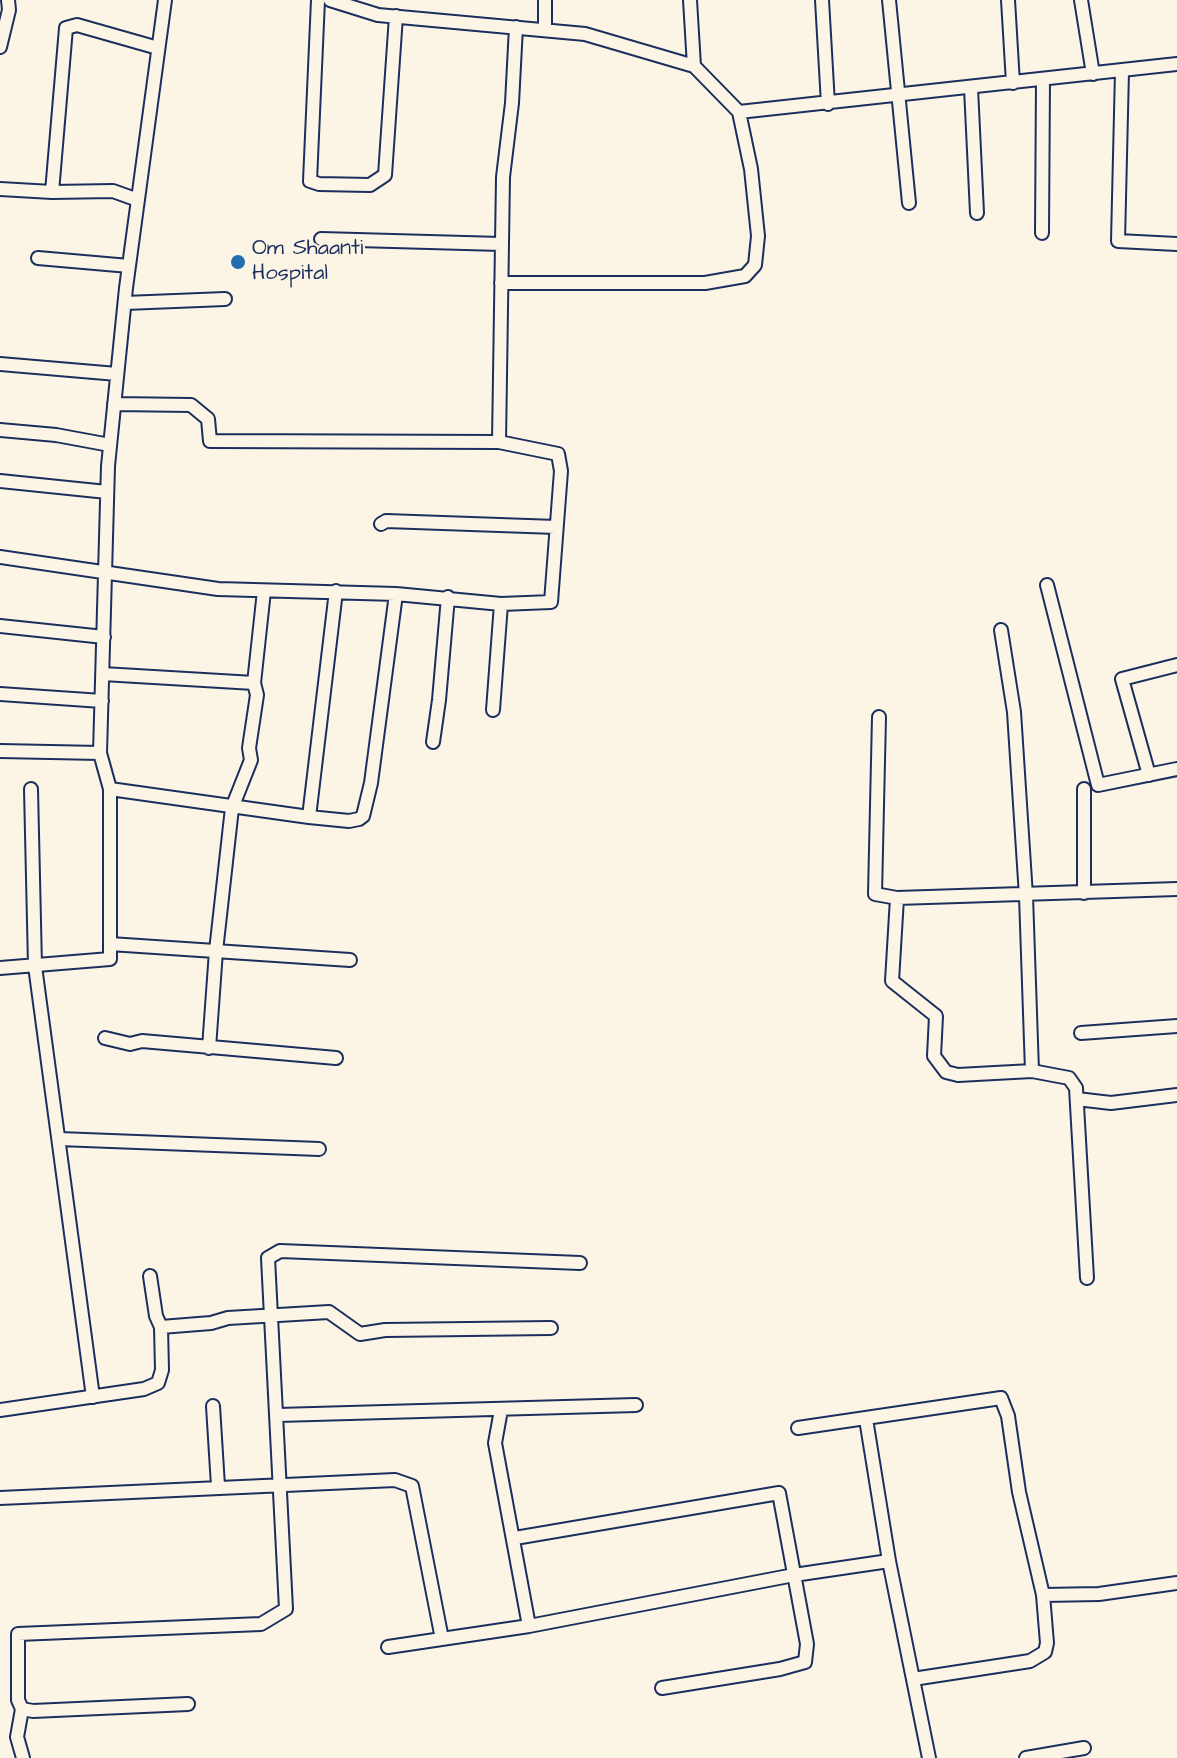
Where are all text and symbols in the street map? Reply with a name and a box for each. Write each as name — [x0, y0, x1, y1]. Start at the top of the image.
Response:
place label: Om Shaanti Hospital — [252, 236, 363, 288]
marker: Om Shaanti Hospital — [229, 253, 247, 271]

